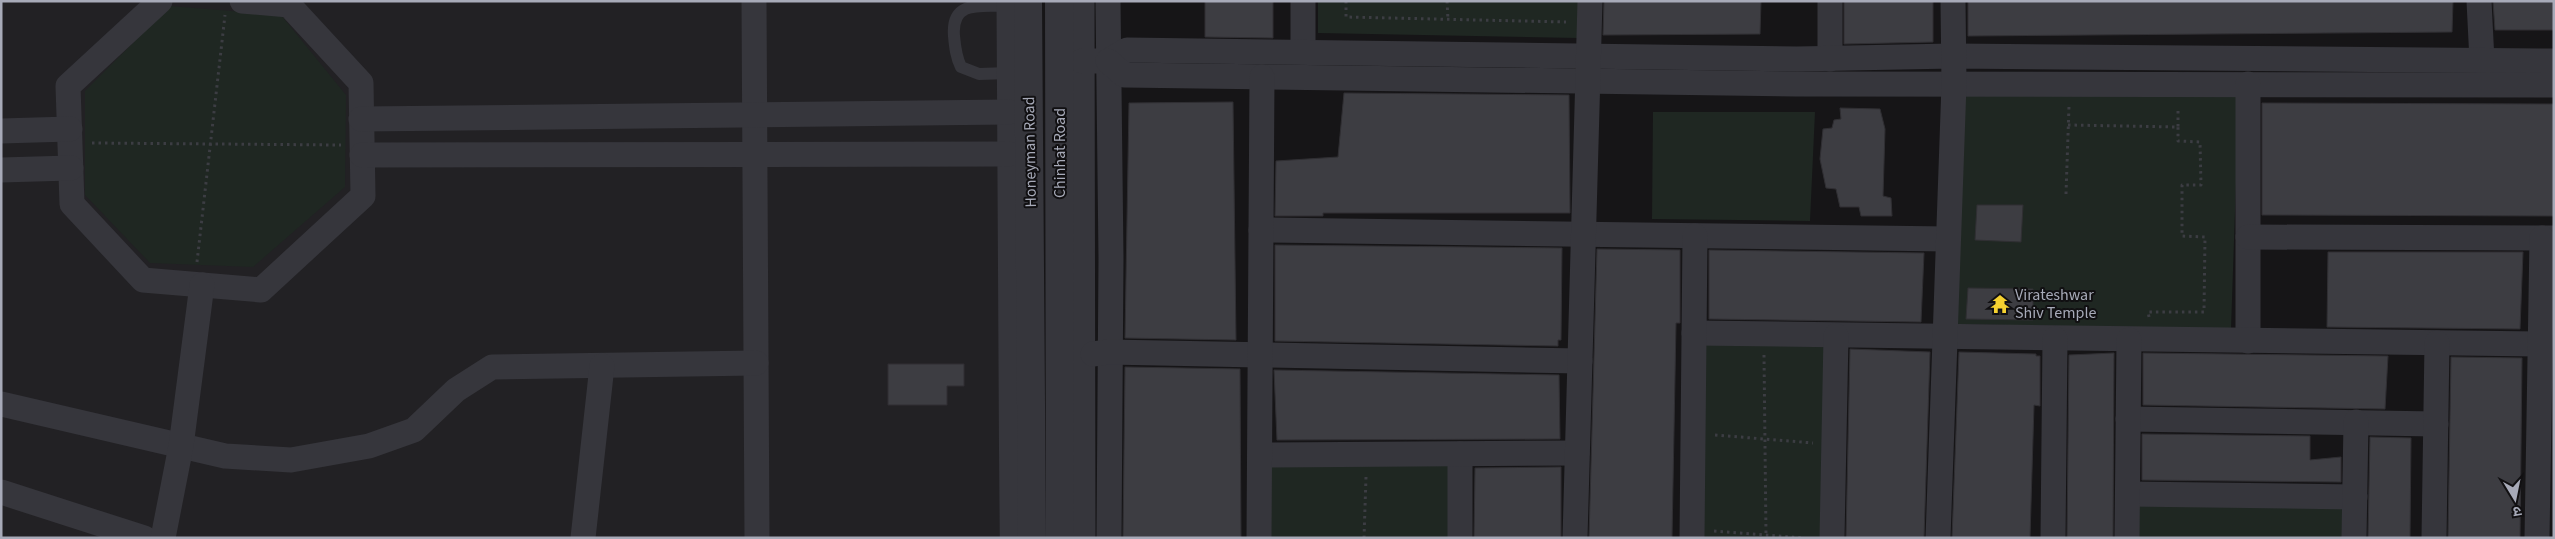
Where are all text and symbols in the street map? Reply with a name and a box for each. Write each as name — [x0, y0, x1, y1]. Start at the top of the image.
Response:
street label: Honeyman Road — [1018, 96, 1042, 208]
street label: Chinhat Road — [1049, 108, 1071, 198]
place label: Virateshwar Shiv Temple — [2015, 284, 2097, 324]
temple icon: Virateshwar Shiv Temple — [1989, 293, 2011, 315]
north arrow — [2490, 474, 2540, 524]
text: उ — [2511, 500, 2523, 522]

